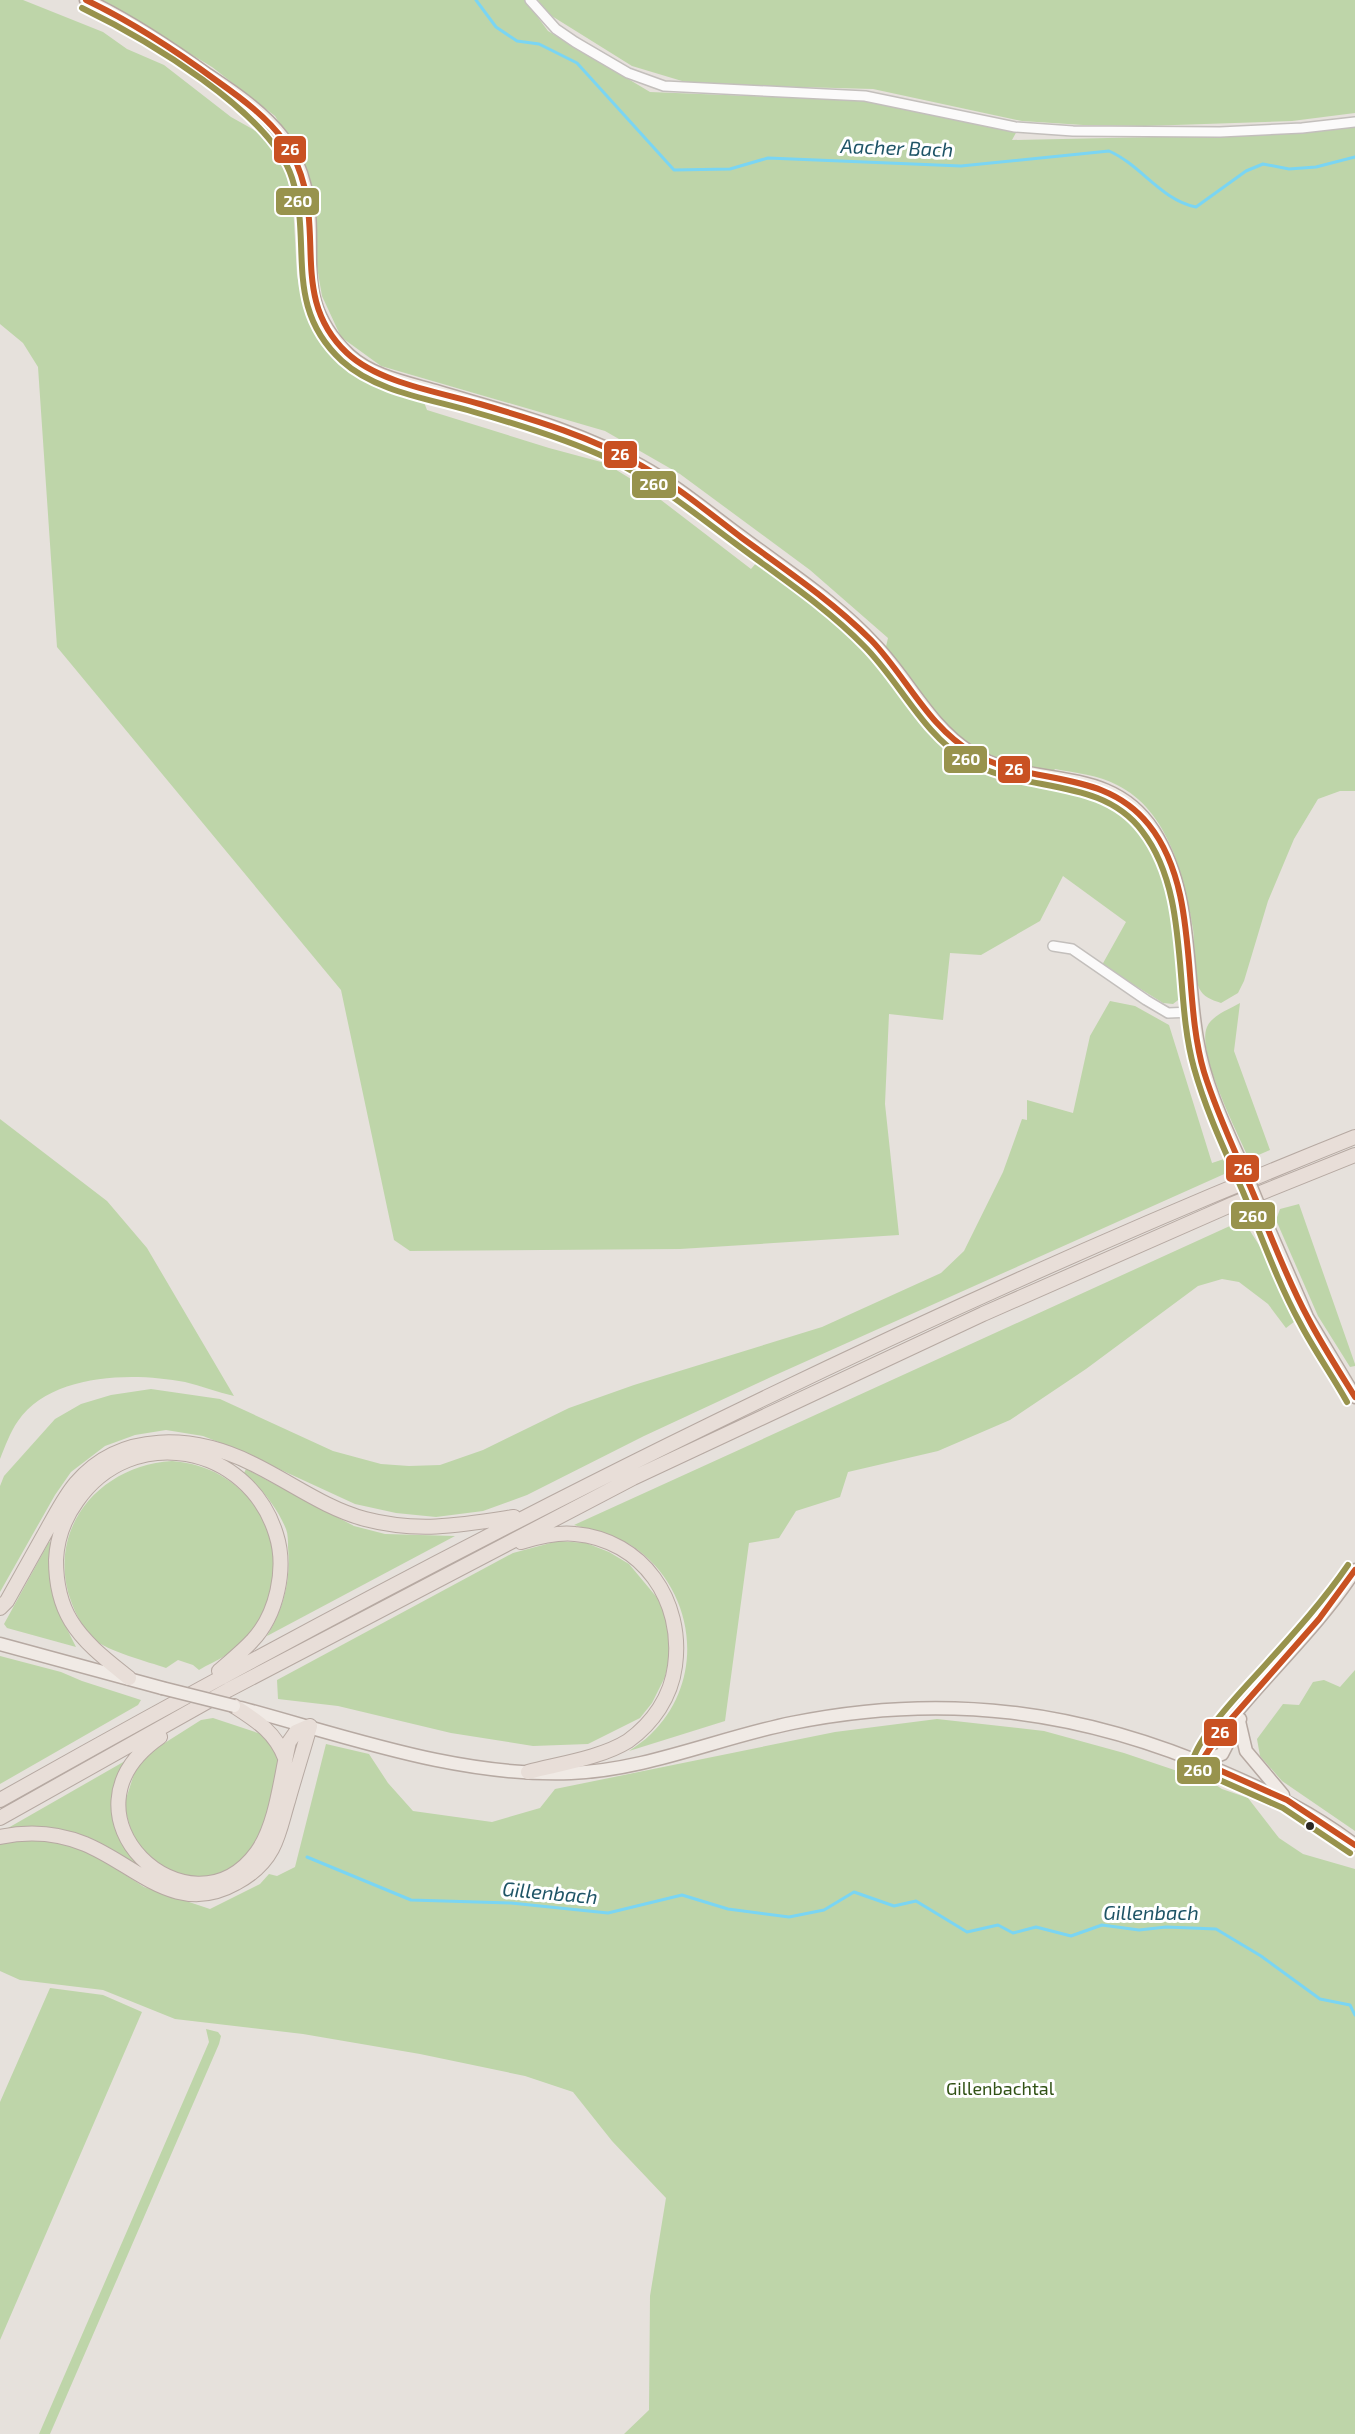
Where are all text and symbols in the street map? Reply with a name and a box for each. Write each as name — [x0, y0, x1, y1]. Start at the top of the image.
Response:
water label: Aacher Bach — [839, 133, 954, 161]
line badge: 26 — [273, 135, 307, 164]
text: 26 — [281, 139, 299, 158]
line badge: 260 — [275, 187, 320, 216]
text: 260 — [284, 191, 312, 210]
line badge: 26 — [603, 440, 638, 469]
text: 26 — [611, 444, 629, 463]
line badge: 260 — [631, 470, 677, 499]
text: 260 — [640, 474, 668, 493]
line badge: 260 — [943, 745, 988, 774]
text: 260 — [952, 749, 980, 768]
line badge: 26 — [997, 755, 1031, 784]
text: 26 — [1005, 759, 1023, 778]
line badge: 26 — [1225, 1154, 1260, 1183]
text: 26 — [1234, 1159, 1252, 1178]
line badge: 260 — [1230, 1201, 1276, 1230]
text: 260 — [1239, 1206, 1267, 1225]
line badge: 26 — [1203, 1718, 1238, 1747]
text: 26 — [1211, 1722, 1229, 1741]
line badge: 260 — [1176, 1756, 1221, 1785]
text: 260 — [1184, 1760, 1212, 1779]
unlabelled marker — [1304, 1820, 1316, 1832]
water label: Gillenbach — [501, 1876, 599, 1908]
water label: Gillenbach — [1103, 1900, 1199, 1924]
park label: Gillenbachtal — [946, 2077, 1055, 2099]

